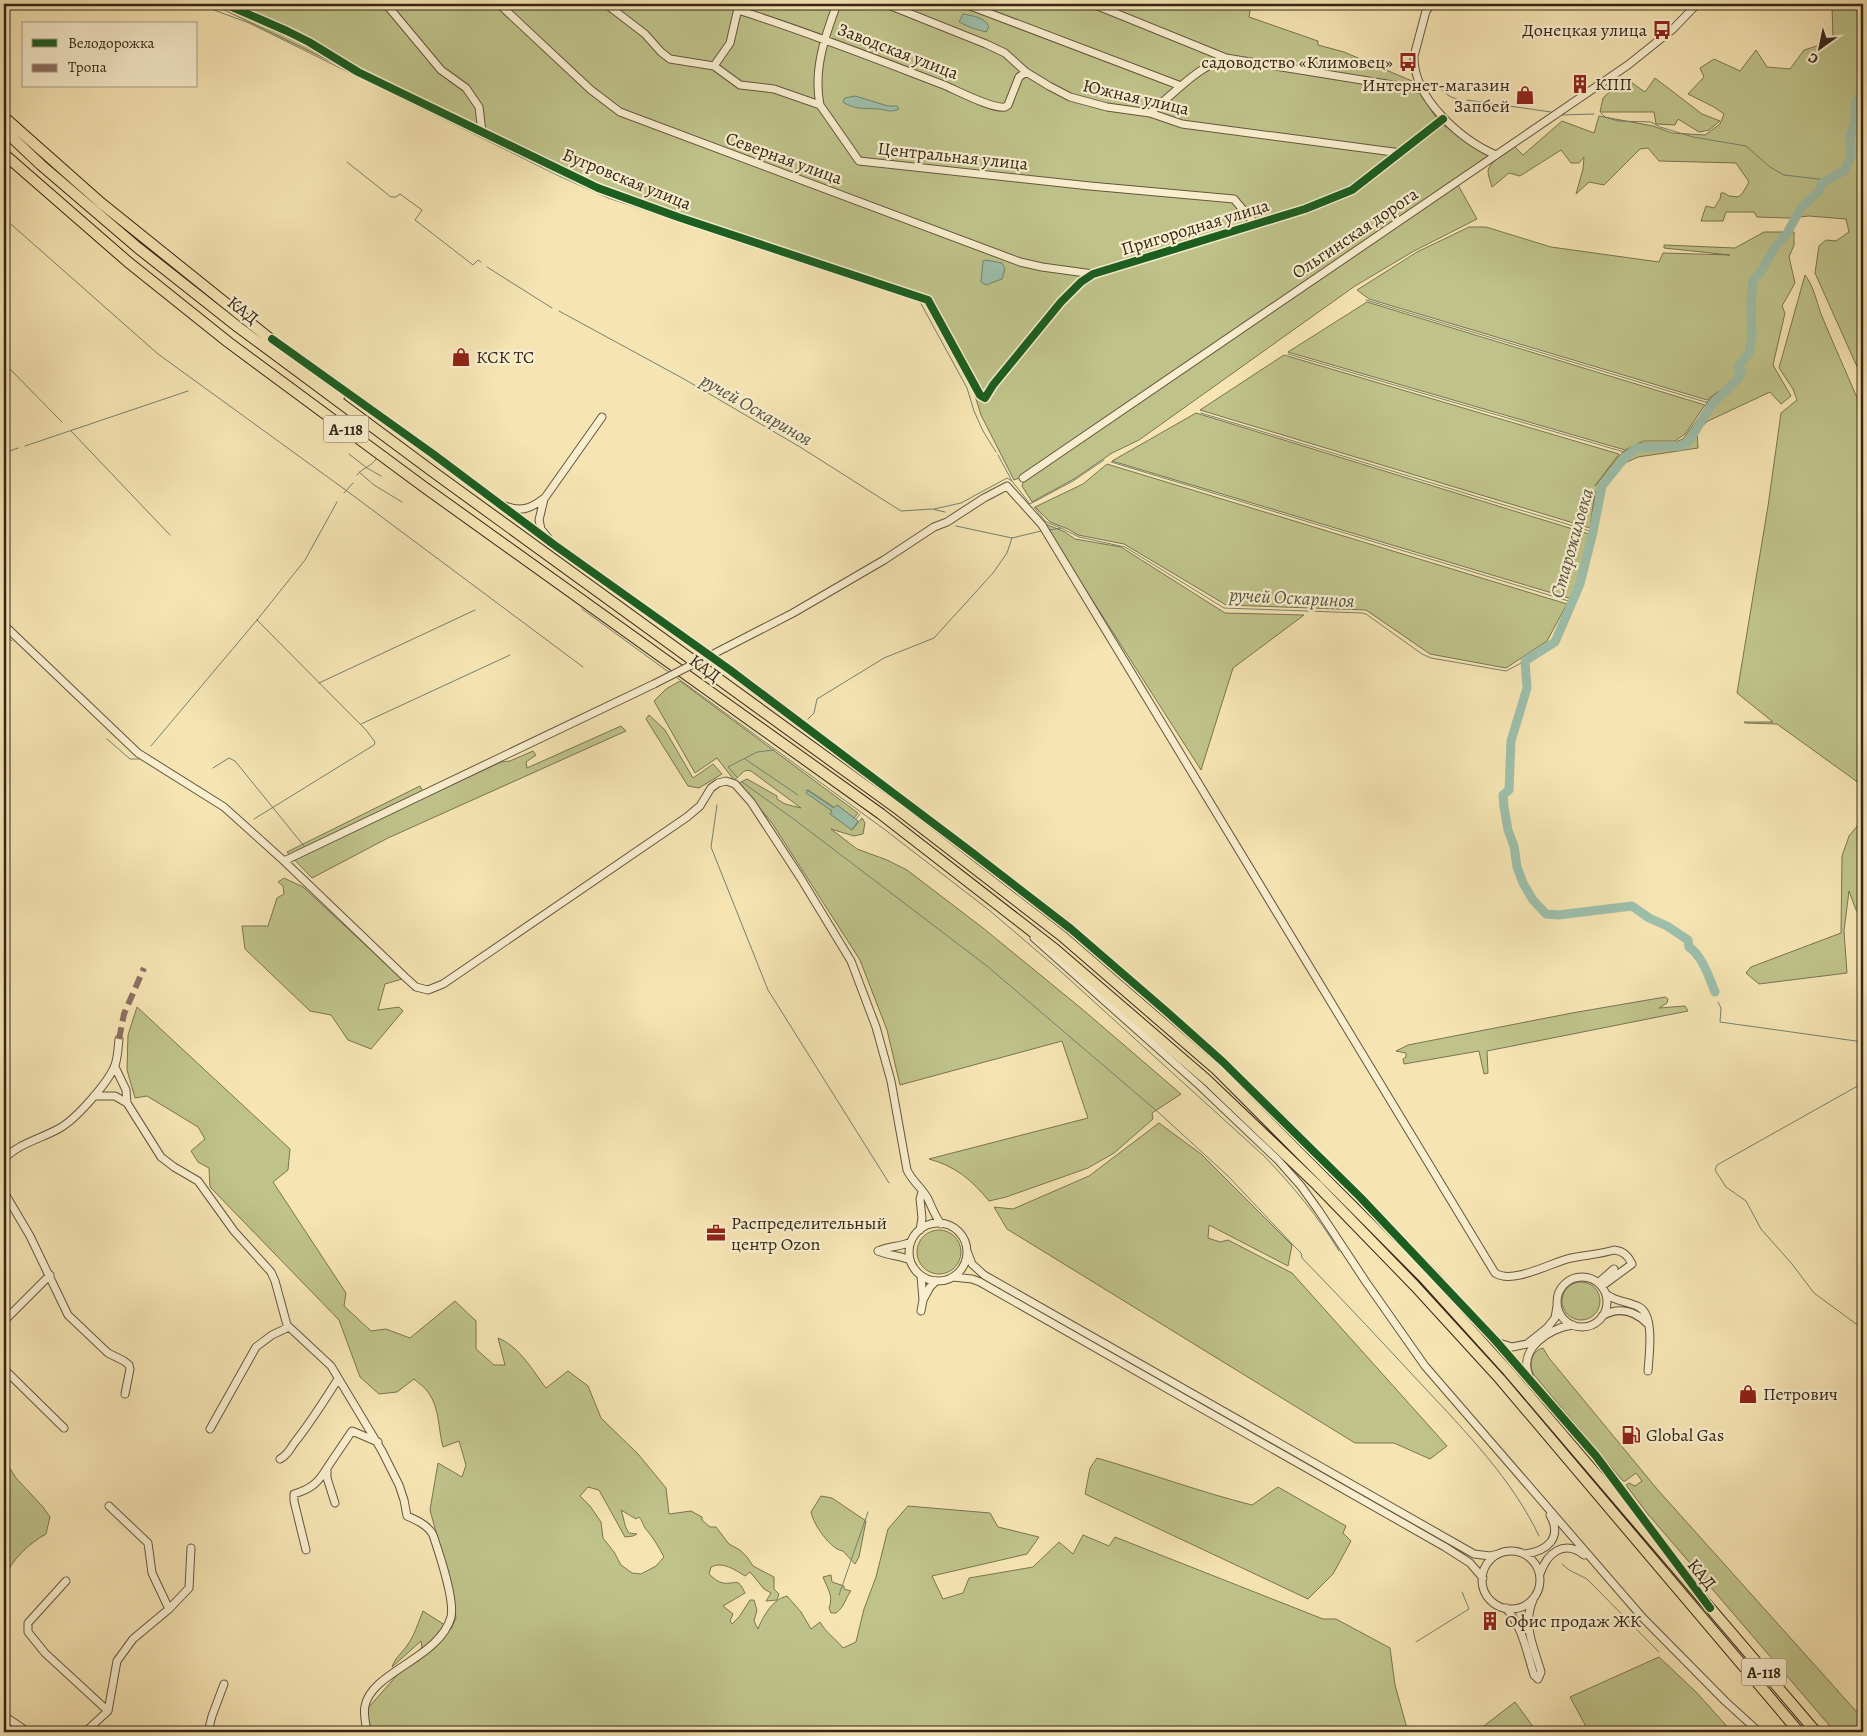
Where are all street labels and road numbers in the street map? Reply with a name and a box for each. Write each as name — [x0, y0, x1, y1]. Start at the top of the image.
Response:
street label: Заводская улица — [834, 17, 963, 85]
street label: Южная улица — [1080, 73, 1192, 121]
street label: Северная улица — [722, 126, 846, 190]
street label: Центральная улица — [877, 136, 1030, 176]
street label: Бугровская улица — [559, 142, 696, 216]
street label: Ольгинская дорога — [1287, 181, 1423, 284]
street label: Пригородная улица — [1118, 193, 1273, 261]
street label: КАД — [222, 290, 264, 330]
road number: А-118 — [324, 416, 368, 442]
street label: КАД — [684, 648, 726, 688]
street label: КАД — [1682, 1553, 1722, 1595]
road number: А-118 — [1742, 1658, 1786, 1685]

